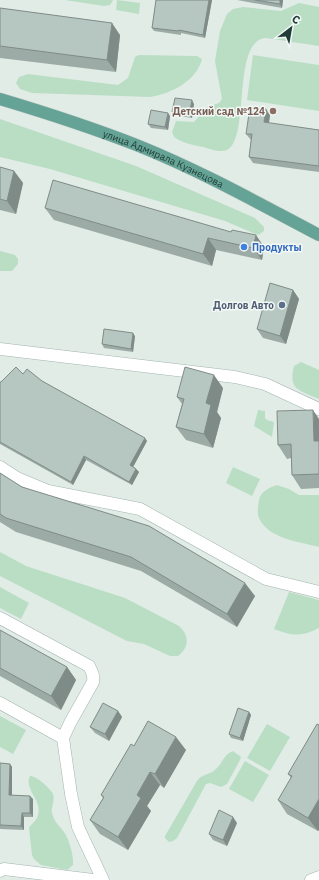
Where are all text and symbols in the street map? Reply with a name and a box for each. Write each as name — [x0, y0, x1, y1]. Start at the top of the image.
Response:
north arrow — [271, 8, 311, 48]
text: С — [289, 12, 303, 27]
place label: Детский сад №124 — [172, 105, 265, 118]
marker: Детский сад №124 — [268, 106, 278, 116]
street label: улица Адмирала Кузнецова — [101, 127, 226, 191]
place label: Продукты — [252, 241, 302, 254]
marker: Продукты — [239, 242, 249, 252]
place label: Долгов Авто — [213, 299, 274, 312]
marker: Долгов Авто — [277, 300, 287, 310]

